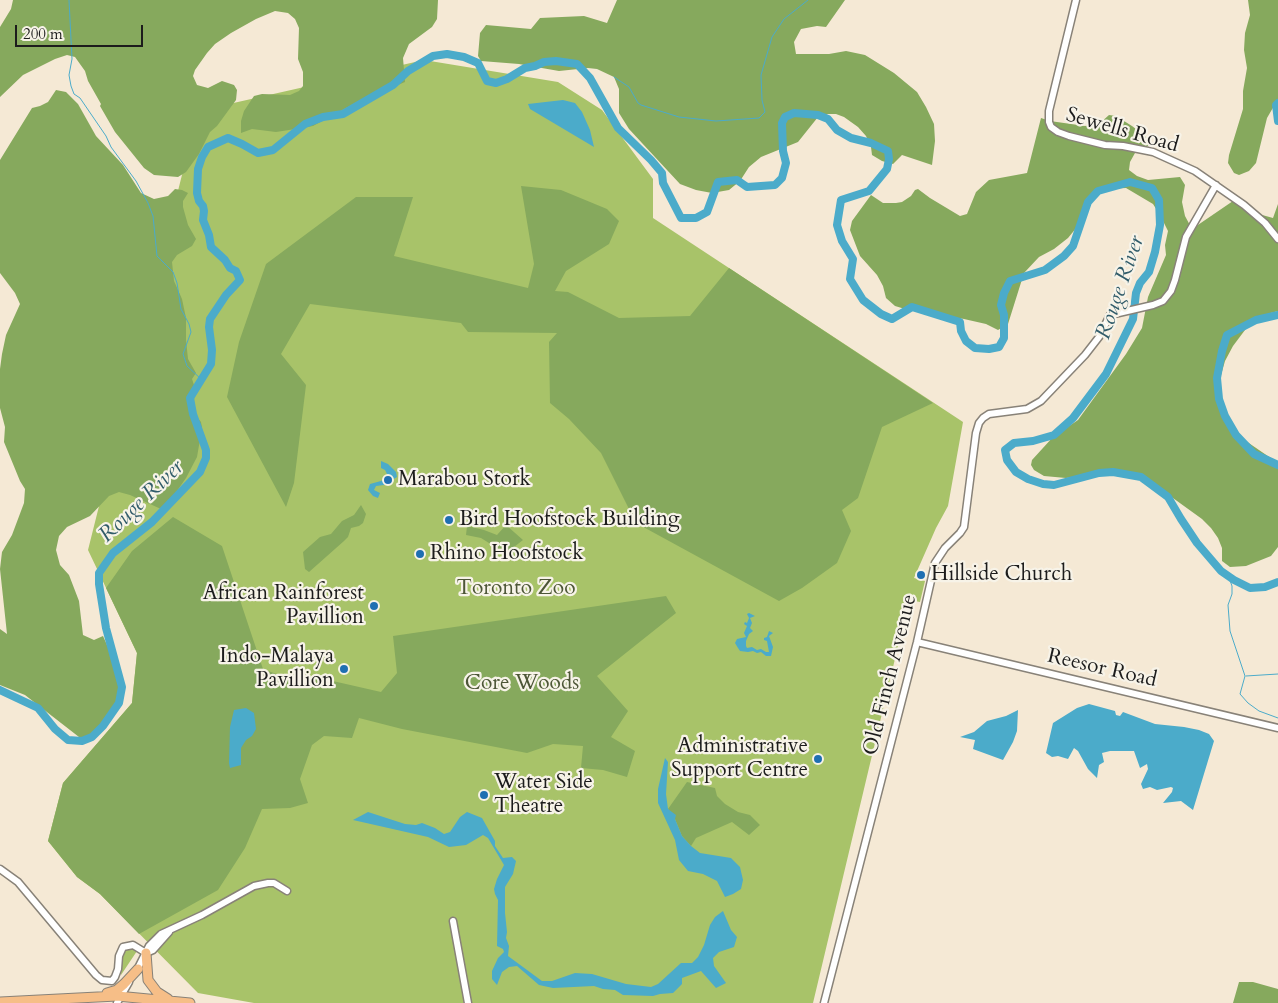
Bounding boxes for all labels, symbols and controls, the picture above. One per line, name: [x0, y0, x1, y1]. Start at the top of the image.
scale bar: [18, 15, 145, 47]
text: 200 m: [23, 24, 63, 44]
street label: Sewells Road: [1063, 103, 1181, 159]
water label: Rouge River: [1091, 233, 1151, 343]
water label: Rouge River: [94, 455, 190, 549]
place label: Marabou Stork: [398, 467, 531, 493]
marker: Marabou Stork: [382, 474, 394, 486]
place label: Bird Hoofstock Building: [459, 507, 680, 533]
marker: Bird Hoofstock Building: [443, 514, 455, 526]
place label: Rhino Hoofstock: [430, 541, 583, 567]
marker: Rhino Hoofstock: [414, 548, 426, 560]
place label: Hillside Church: [931, 562, 1072, 588]
marker: Hillside Church: [915, 569, 927, 581]
park label: Toronto Zoo: [457, 576, 575, 602]
place label: African Rainforest Pavillion: [203, 581, 364, 631]
street label: Old Finch Avenue: [859, 592, 923, 758]
marker: African Rainforest Pavillion: [368, 600, 380, 612]
place label: Indo-Malaya Pavillion: [220, 644, 334, 694]
street label: Reesor Road: [1045, 644, 1159, 694]
marker: Indo-Malaya Pavillion: [338, 663, 350, 675]
park label: Core Woods: [465, 671, 579, 697]
place label: Administrative Support Centre: [671, 734, 808, 784]
marker: Administrative Support Centre: [812, 753, 824, 765]
place label: Water Side Theatre: [494, 770, 593, 820]
marker: Water Side Theatre: [478, 789, 490, 801]

